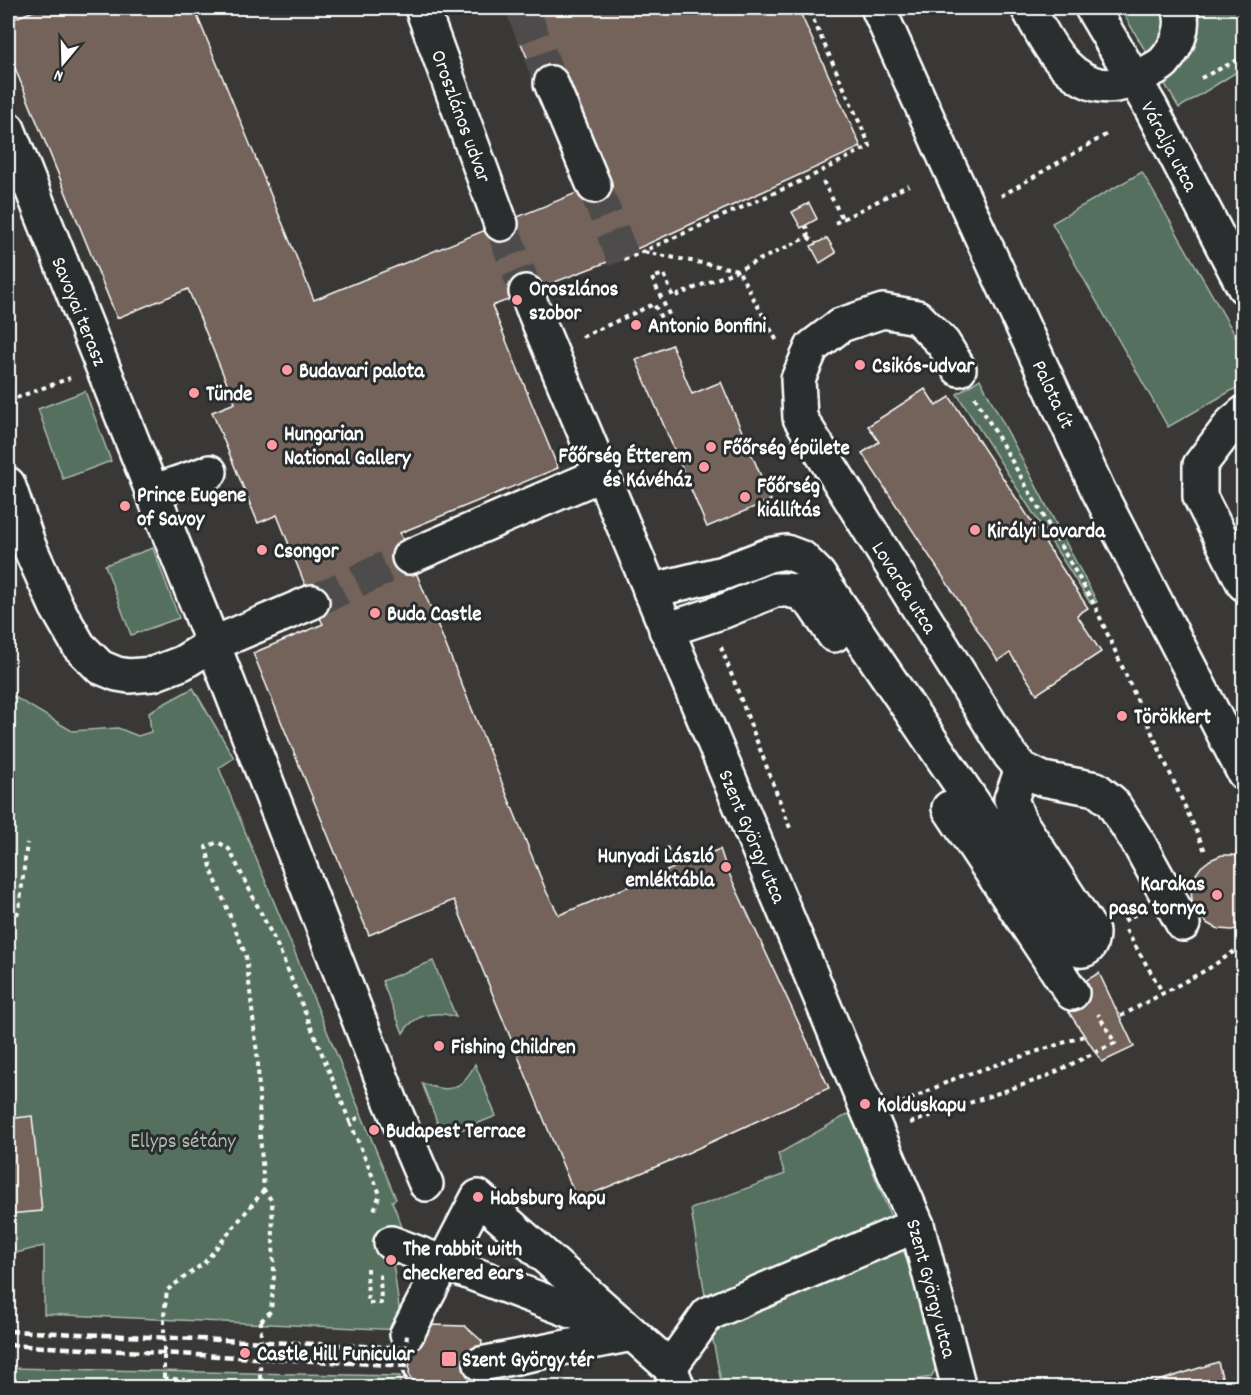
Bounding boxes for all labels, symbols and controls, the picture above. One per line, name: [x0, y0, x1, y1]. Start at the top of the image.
north arrow: [33, 33, 93, 93]
street label: Oroszlános udvar: [421, 46, 497, 188]
text: N: [51, 63, 66, 87]
street label: Váralja utca: [1131, 97, 1204, 199]
street label: Savoyai terasz: [42, 253, 113, 371]
place label: Oroszlános szobor: [529, 276, 619, 330]
marker: Oroszlános szobor: [510, 293, 524, 307]
place label: Antonio Bonfini: [648, 313, 766, 343]
marker: Antonio Bonfini: [629, 318, 643, 332]
place label: Csikós-udvar: [872, 353, 976, 383]
street label: Palota út: [1022, 356, 1080, 435]
place label: Budavari palota: [299, 358, 425, 388]
marker: Csikós-udvar: [853, 358, 867, 372]
marker: Budavari palota: [280, 363, 294, 377]
place label: Tünde: [206, 381, 252, 411]
marker: Tünde: [187, 386, 201, 400]
place label: Hungarian National Gallery: [284, 421, 412, 475]
place label: Főőrség épülete: [723, 435, 850, 465]
marker: Hungarian National Gallery: [265, 438, 279, 452]
marker: Főőrség épülete: [704, 440, 718, 454]
place label: Főőrség Étterem és Kávéház: [559, 443, 693, 497]
marker: Főőrség Étterem és Kávéház: [697, 460, 711, 474]
place label: Főőrség kiállítás: [757, 473, 821, 527]
place label: Prince Eugene of Savoy: [137, 482, 246, 536]
marker: Főőrség kiállítás: [738, 490, 752, 504]
marker: Prince Eugene of Savoy: [118, 499, 132, 513]
place label: Királyi Lovarda: [987, 518, 1106, 548]
marker: Királyi Lovarda: [968, 523, 982, 537]
street label: Lovarda utca: [862, 537, 943, 642]
place label: Csongor: [274, 538, 340, 568]
marker: Csongor: [255, 543, 269, 557]
place label: Buda Castle: [387, 601, 482, 631]
marker: Buda Castle: [368, 606, 382, 620]
place label: Törökkert: [1134, 704, 1211, 734]
marker: Törökkert: [1115, 709, 1129, 723]
street label: Szent György utca: [709, 766, 792, 910]
place label: Hunyadi László emléktábla: [597, 843, 715, 897]
marker: Hunyadi László emléktábla: [719, 860, 733, 874]
place label: Karakas pasa tornya: [1109, 871, 1206, 925]
marker: Karakas pasa tornya: [1210, 888, 1224, 902]
place label: Fishing Children: [451, 1034, 576, 1064]
marker: Fishing Children: [432, 1039, 446, 1053]
place label: Kolduskapu: [877, 1092, 966, 1122]
marker: Kolduskapu: [858, 1097, 872, 1111]
place label: Budapest Terrace: [386, 1118, 526, 1148]
marker: Budapest Terrace: [367, 1123, 381, 1137]
park label: Ellyps sétány: [130, 1128, 236, 1158]
place label: Habsburg kapu: [490, 1185, 606, 1215]
marker: Habsburg kapu: [471, 1190, 485, 1204]
street label: Szent György utca: [896, 1216, 962, 1363]
place label: The rabbit with checkered ears: [403, 1236, 524, 1290]
marker: The rabbit with checkered ears: [384, 1253, 398, 1267]
place label: Castle Hill Funicular: [257, 1341, 416, 1371]
marker: Castle Hill Funicular: [238, 1346, 252, 1360]
place label: Szent György tér: [462, 1347, 595, 1377]
marker: Szent György tér: [440, 1350, 458, 1368]

